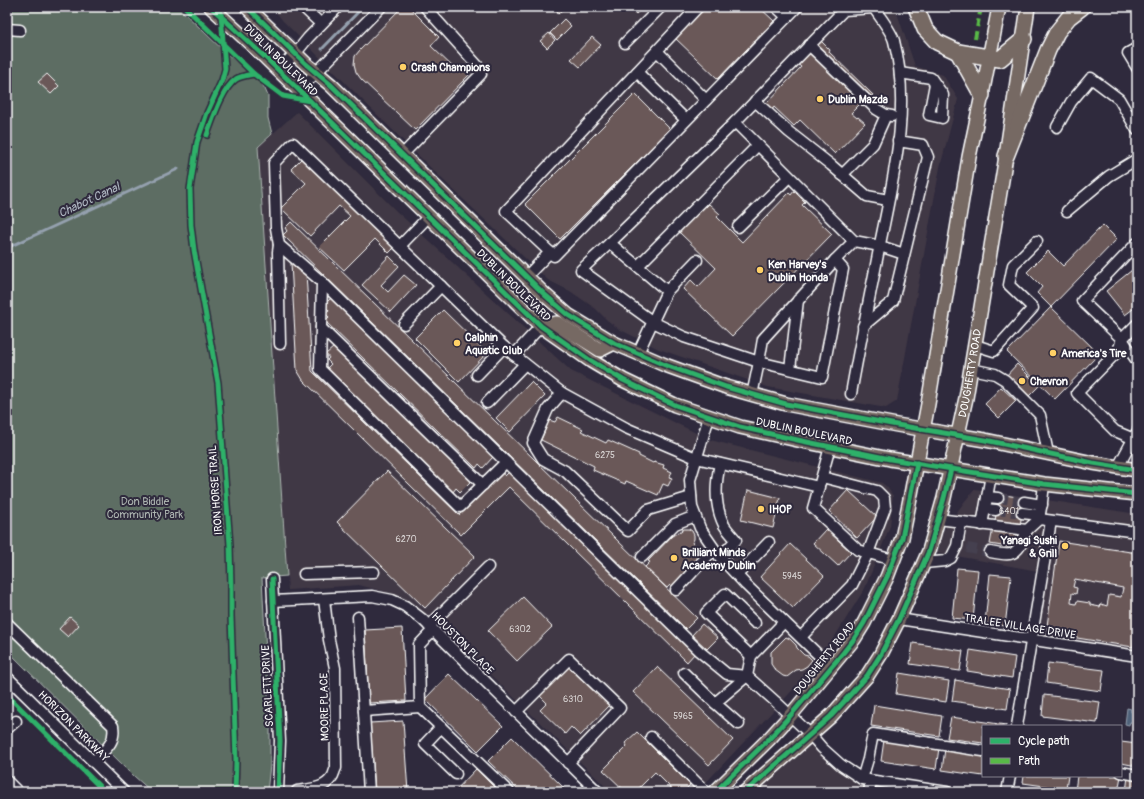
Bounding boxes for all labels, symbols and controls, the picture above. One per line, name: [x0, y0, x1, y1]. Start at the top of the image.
street label: DUBLIN BOULEVARD: [241, 22, 321, 99]
place label: Crash Champions: [411, 61, 490, 74]
marker: Crash Champions: [398, 62, 408, 72]
place label: Dublin Mazda: [828, 93, 888, 106]
marker: Dublin Mazda: [815, 94, 825, 104]
water label: Chabot Canal: [56, 179, 123, 221]
street label: DUBLIN BOULEVARD: [474, 247, 554, 324]
place label: Ken Harvey's Dublin Honda: [768, 258, 828, 284]
marker: Ken Harvey's Dublin Honda: [755, 265, 765, 275]
street label: DOUGHERTY ROAD: [956, 328, 984, 419]
place label: Calphin Aquatic Club: [465, 331, 523, 357]
marker: Calphin Aquatic Club: [452, 338, 462, 348]
place label: America's Tire: [1061, 347, 1127, 360]
marker: America's Tire: [1048, 348, 1058, 358]
place label: Chevron: [1030, 375, 1068, 388]
marker: Chevron: [1017, 376, 1027, 386]
street label: DUBLIN BOULEVARD: [755, 415, 853, 448]
street label: IRON HORSE TRAIL: [206, 445, 225, 535]
house number: 6275: [595, 450, 615, 461]
park label: Don Biddle Community Park: [107, 495, 184, 521]
place label: IHOP: [769, 503, 792, 516]
marker: IHOP: [756, 504, 766, 514]
house number: 6401: [999, 506, 1019, 517]
house number: 6270: [395, 534, 417, 545]
place label: Yanagi Sushi & Grill: [1000, 534, 1057, 560]
marker: Yanagi Sushi & Grill: [1060, 541, 1070, 551]
place label: Brilliant Minds Academy Dublin: [682, 546, 756, 572]
marker: Brilliant Minds Academy Dublin: [669, 553, 679, 563]
house number: 5945: [782, 571, 802, 582]
street label: HOUSTON PLACE: [429, 610, 497, 677]
street label: TRALEE VILLAGE DRIVE: [963, 611, 1077, 642]
street label: DOUGHERTY ROAD: [791, 619, 858, 697]
house number: 6302: [509, 624, 531, 635]
street label: SCARLETT DRIVE: [259, 644, 276, 727]
street label: MOORE PLACE: [317, 672, 332, 741]
street label: HORIZON PARKWAY: [35, 688, 112, 765]
house number: 6310: [563, 694, 583, 705]
house number: 5965: [673, 711, 693, 722]
legend: [982, 725, 1122, 777]
text: Cycle path: [1018, 734, 1070, 749]
text: Path: [1018, 754, 1040, 769]

